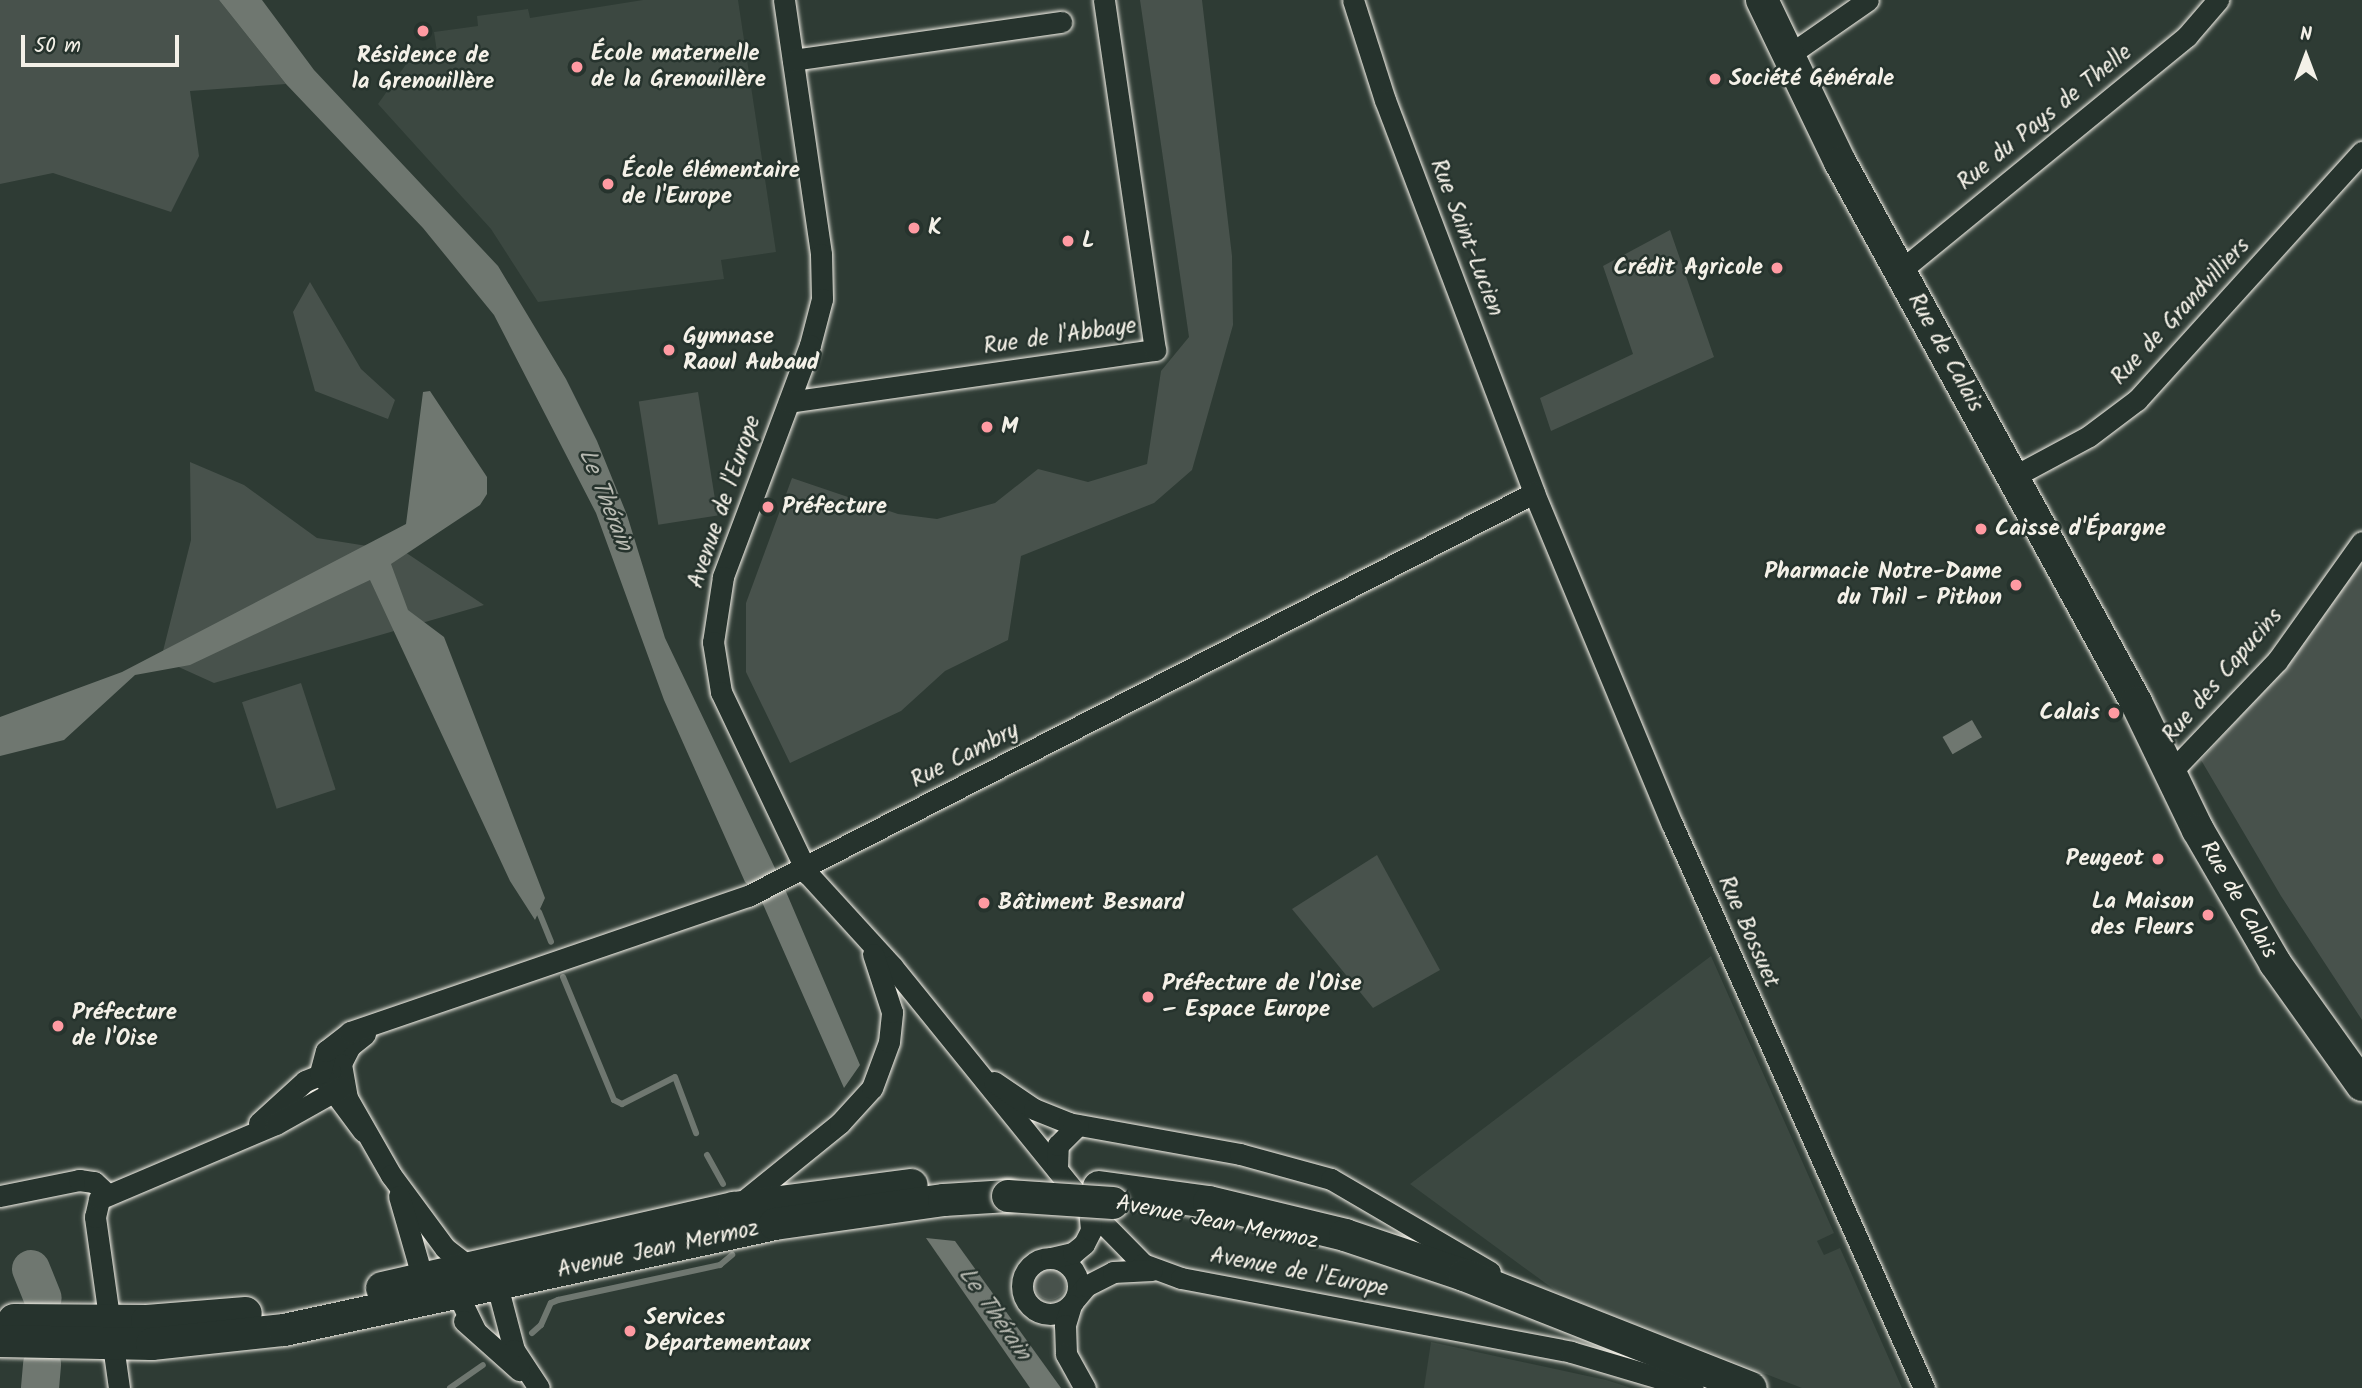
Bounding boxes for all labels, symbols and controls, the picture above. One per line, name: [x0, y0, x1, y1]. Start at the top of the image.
text: N: [2300, 20, 2312, 50]
scale bar: [24, 21, 182, 65]
north arrow: [2271, 21, 2341, 91]
marker: Résidence de la Grenouillère: [415, 23, 431, 39]
text: 50 m: [34, 30, 81, 63]
street label: Rue du Pays de Thelle: [1952, 39, 2138, 197]
place label: École maternelle de la Grenouillère: [591, 40, 766, 94]
place label: Résidence de la Grenouillère: [352, 42, 494, 96]
marker: École maternelle de la Grenouillère: [569, 59, 585, 75]
place label: Société Générale: [1729, 65, 1894, 93]
marker: Société Générale: [1707, 71, 1723, 87]
street label: Rue Saint-Lucien: [1423, 155, 1509, 321]
place label: École élémentaire de l'Europe: [622, 157, 800, 211]
marker: École élémentaire de l'Europe: [600, 176, 616, 192]
place label: K: [928, 214, 942, 242]
marker: K: [906, 220, 922, 236]
place label: L: [1082, 227, 1095, 255]
marker: L: [1060, 233, 1076, 249]
street label: Rue de Grandvilliers: [2106, 233, 2256, 391]
place label: Crédit Agricole: [1614, 254, 1763, 282]
marker: Crédit Agricole: [1769, 260, 1785, 276]
street label: Rue de Calais: [1901, 289, 1989, 417]
street label: Rue de l'Abbaye: [982, 313, 1138, 361]
place label: Gymnase Raoul Aubaud: [683, 323, 819, 377]
marker: Gymnase Raoul Aubaud: [661, 342, 677, 358]
street label: Avenue de l'Europe: [683, 412, 767, 592]
place label: M: [1001, 413, 1018, 441]
marker: M: [979, 419, 995, 435]
water label: Le Thérain: [572, 445, 638, 555]
place label: Préfecture: [782, 493, 887, 521]
marker: Préfecture: [760, 499, 776, 515]
place label: Caisse d'Épargne: [1995, 515, 2166, 543]
marker: Caisse d'Épargne: [1973, 521, 1989, 537]
place label: Pharmacie Notre-Dame du Thil - Pithon: [1764, 558, 2002, 612]
marker: Pharmacie Notre-Dame du Thil - Pithon: [2008, 577, 2024, 593]
street label: Rue des Capucins: [2157, 603, 2289, 749]
place label: Calais: [2040, 699, 2100, 727]
marker: Calais: [2106, 705, 2122, 721]
street label: Rue Cambry: [906, 717, 1024, 795]
street label: Rue de Calais: [2193, 836, 2283, 964]
place label: Peugeot: [2066, 845, 2144, 873]
marker: Peugeot: [2150, 851, 2166, 867]
street label: Rue Bossuet: [1711, 872, 1785, 992]
place label: La Maison des Fleurs: [2091, 888, 2194, 942]
place label: Bâtiment Besnard: [998, 889, 1184, 917]
marker: Bâtiment Besnard: [976, 895, 992, 911]
marker: La Maison des Fleurs: [2200, 907, 2216, 923]
place label: Préfecture de l'Oise – Espace Europe: [1162, 970, 1362, 1024]
marker: Préfecture de l'Oise – Espace Europe: [1140, 989, 1156, 1005]
place label: Préfecture de l'Oise: [72, 999, 177, 1053]
marker: Préfecture de l'Oise: [50, 1018, 66, 1034]
street label: Avenue Jean Mermoz: [1114, 1190, 1320, 1256]
street label: Avenue Jean Mermoz: [555, 1215, 761, 1285]
street label: Avenue de l'Europe: [1208, 1242, 1390, 1304]
water label: Le Thérain: [951, 1262, 1037, 1366]
place label: Services Départementaux: [644, 1304, 811, 1358]
marker: Services Départementaux: [622, 1323, 638, 1339]

